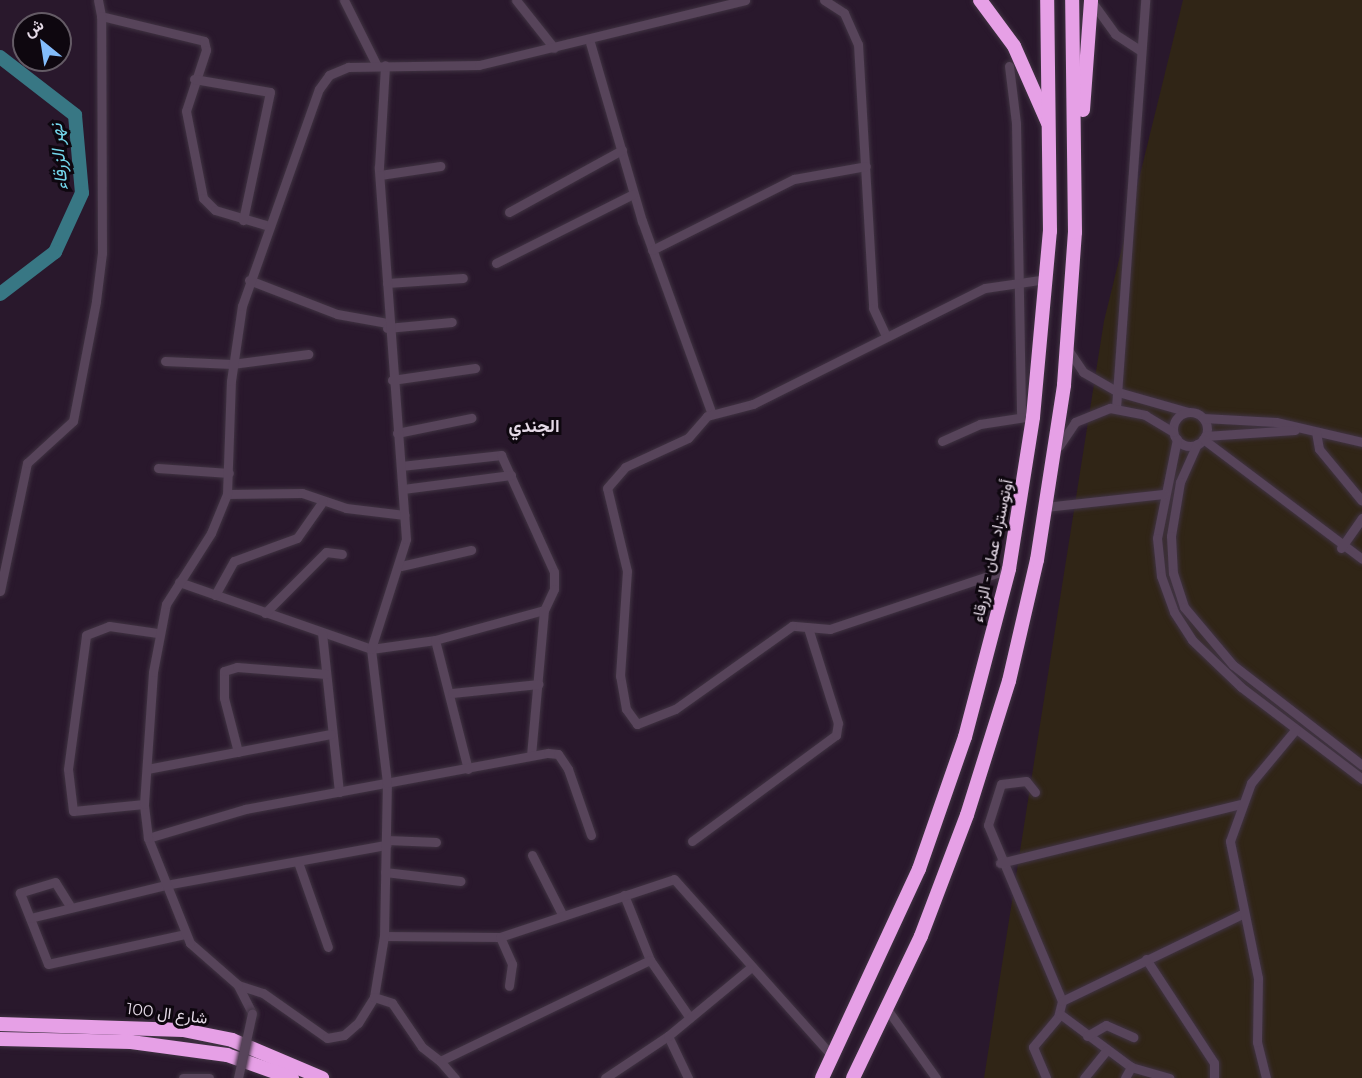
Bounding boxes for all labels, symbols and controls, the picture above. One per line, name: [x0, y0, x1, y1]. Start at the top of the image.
north arrow: [12, 12, 72, 72]
text: ش: [21, 15, 47, 41]
water label: نهر الزرقاء: [45, 123, 73, 191]
district label: الجندي: [508, 415, 560, 437]
street label: أوتوستراد عمان - الزرقاء: [968, 478, 1018, 624]
street label: شارع ال 100: [125, 1000, 209, 1028]

